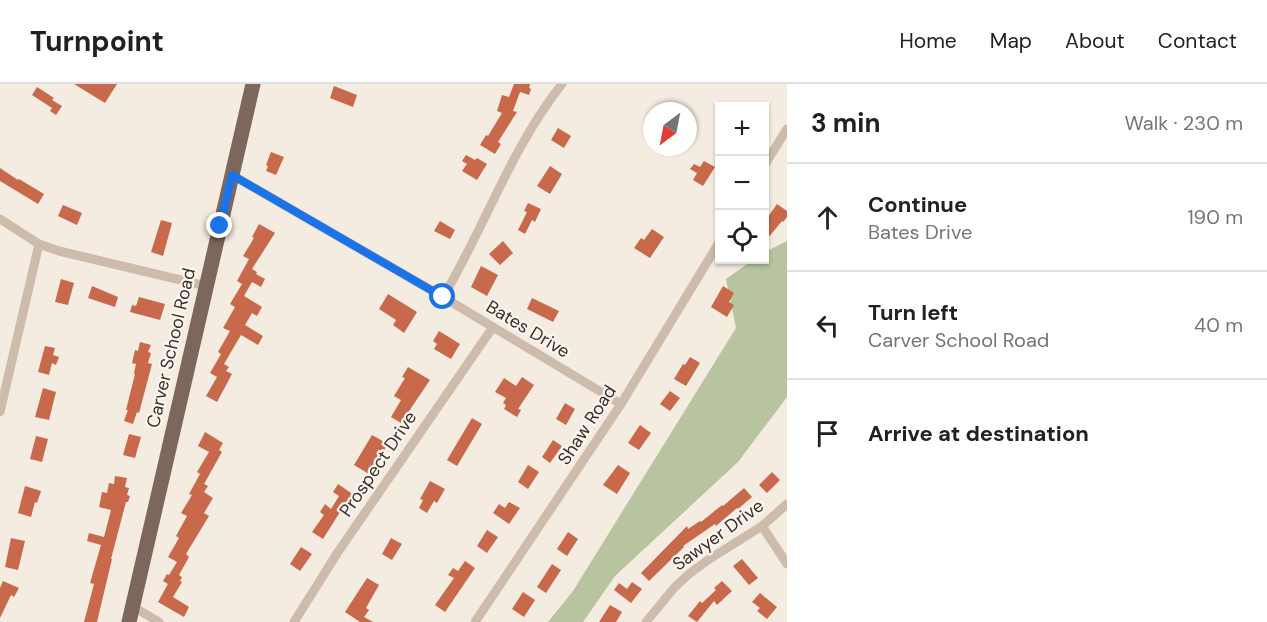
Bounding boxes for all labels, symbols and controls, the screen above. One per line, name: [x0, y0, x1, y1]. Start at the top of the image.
text: Turnpoint: [30, 23, 164, 60]
text: Home: [899, 27, 957, 55]
text: Map: [990, 27, 1032, 55]
text: About: [1065, 27, 1125, 55]
text: Contact: [1158, 27, 1237, 55]
north arrow: [643, 102, 697, 156]
map controls: [715, 102, 769, 264]
button: +: [715, 102, 769, 156]
text: 3 min: [811, 106, 880, 140]
text: Walk · 230 m: [1124, 110, 1243, 136]
button: −: [715, 156, 769, 210]
text: Continue: [868, 190, 967, 219]
icon: ahead: [811, 201, 844, 234]
text: 190 m: [1187, 204, 1243, 230]
button: locate: [715, 210, 769, 264]
route end: [206, 212, 232, 238]
text: Bates Drive: [868, 219, 972, 245]
street label: Carver School Road: [141, 266, 201, 430]
route start: [429, 283, 455, 309]
street label: Bates Drive: [482, 295, 574, 363]
text: Turn left: [868, 298, 958, 327]
icon: left: [811, 309, 844, 342]
text: 40 m: [1194, 312, 1243, 338]
text: Carver School Road: [868, 327, 1049, 353]
street label: Shaw Road: [552, 380, 622, 470]
street label: Prospect Drive: [334, 407, 422, 521]
icon: arrive: [811, 417, 844, 450]
text: Arrive at destination: [868, 419, 1089, 448]
street label: Sawyer Drive: [668, 494, 768, 576]

